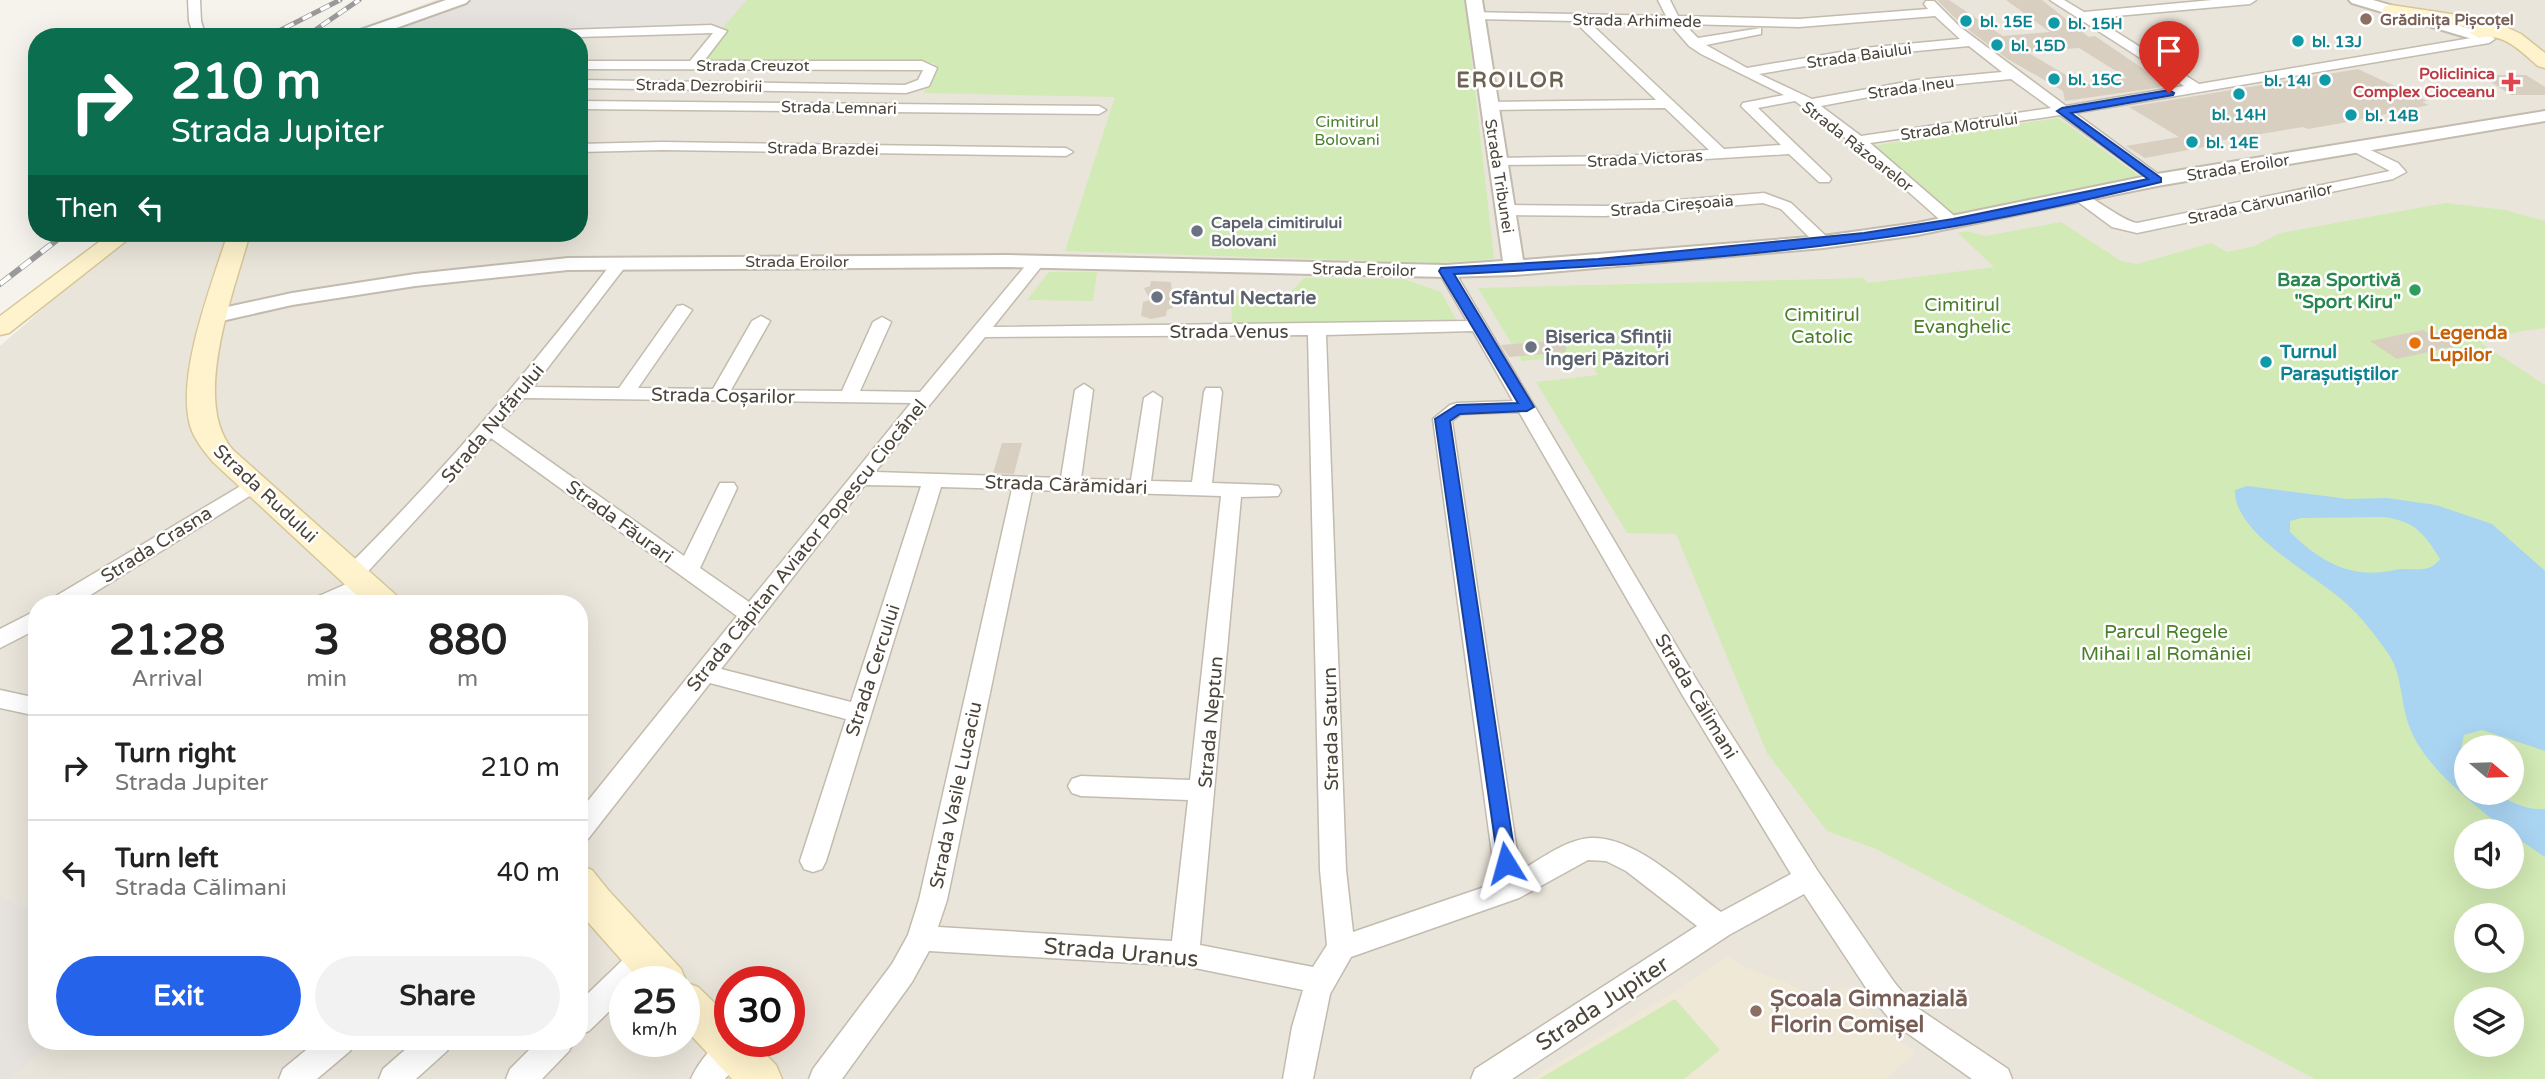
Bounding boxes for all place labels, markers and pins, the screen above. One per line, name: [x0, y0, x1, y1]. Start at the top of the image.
place label: Grădinița Pișcoțel: [2380, 10, 2514, 30]
marker: Grădinița Pișcoțel: [2358, 11, 2374, 27]
place label: bl. 15E: [1980, 12, 2033, 32]
marker: bl. 15E: [1958, 13, 1974, 29]
place label: bl. 15H: [2068, 14, 2123, 34]
marker: bl. 15H: [2046, 15, 2062, 31]
pin: [2139, 21, 2199, 93]
place label: bl. 13J: [2312, 32, 2362, 52]
marker: bl. 13J: [2290, 33, 2306, 49]
place label: bl. 15D: [2011, 36, 2066, 56]
marker: bl. 15D: [1989, 37, 2005, 53]
place label: Policlinica Complex Cioceanu: [2353, 64, 2495, 102]
place label: bl. 15C: [2068, 70, 2122, 90]
marker: bl. 15C: [2046, 71, 2062, 87]
place label: bl. 14I: [2264, 71, 2311, 91]
marker: bl. 14I: [2317, 72, 2333, 88]
marker: Policlinica Complex Cioceanu: [2501, 72, 2521, 92]
marker: bl. 14H: [2231, 86, 2247, 102]
place label: bl. 14H: [2212, 105, 2266, 125]
place label: bl. 14B: [2365, 106, 2419, 126]
marker: bl. 14B: [2343, 107, 2359, 123]
place label: bl. 14E: [2206, 133, 2259, 153]
marker: bl. 14E: [2184, 134, 2200, 150]
place label: Capela cimitirului Bolovani: [1211, 213, 1342, 251]
marker: Capela cimitirului Bolovani: [1189, 223, 1205, 239]
place label: Baza Sportivă "Sport Kiru": [2277, 269, 2401, 314]
marker: Baza Sportivă "Sport Kiru": [2407, 282, 2423, 298]
place label: Sfântul Nectarie: [1171, 287, 1317, 309]
marker: Sfântul Nectarie: [1149, 289, 1165, 305]
place label: Legenda Lupilor: [2429, 322, 2508, 367]
place label: Biserica Sfinții Îngeri Păzitori: [1544, 326, 1672, 371]
marker: Legenda Lupilor: [2407, 335, 2423, 351]
marker: Biserica Sfinții Îngeri Păzitori: [1523, 339, 1539, 355]
place label: Turnul Parașutiștilor: [2279, 341, 2399, 386]
marker: Turnul Parașutiștilor: [2258, 354, 2274, 370]
place label: Școala Gimnazială Florin Comișel: [1770, 985, 1968, 1039]
marker: Școala Gimnazială Florin Comișel: [1748, 1003, 1764, 1019]

